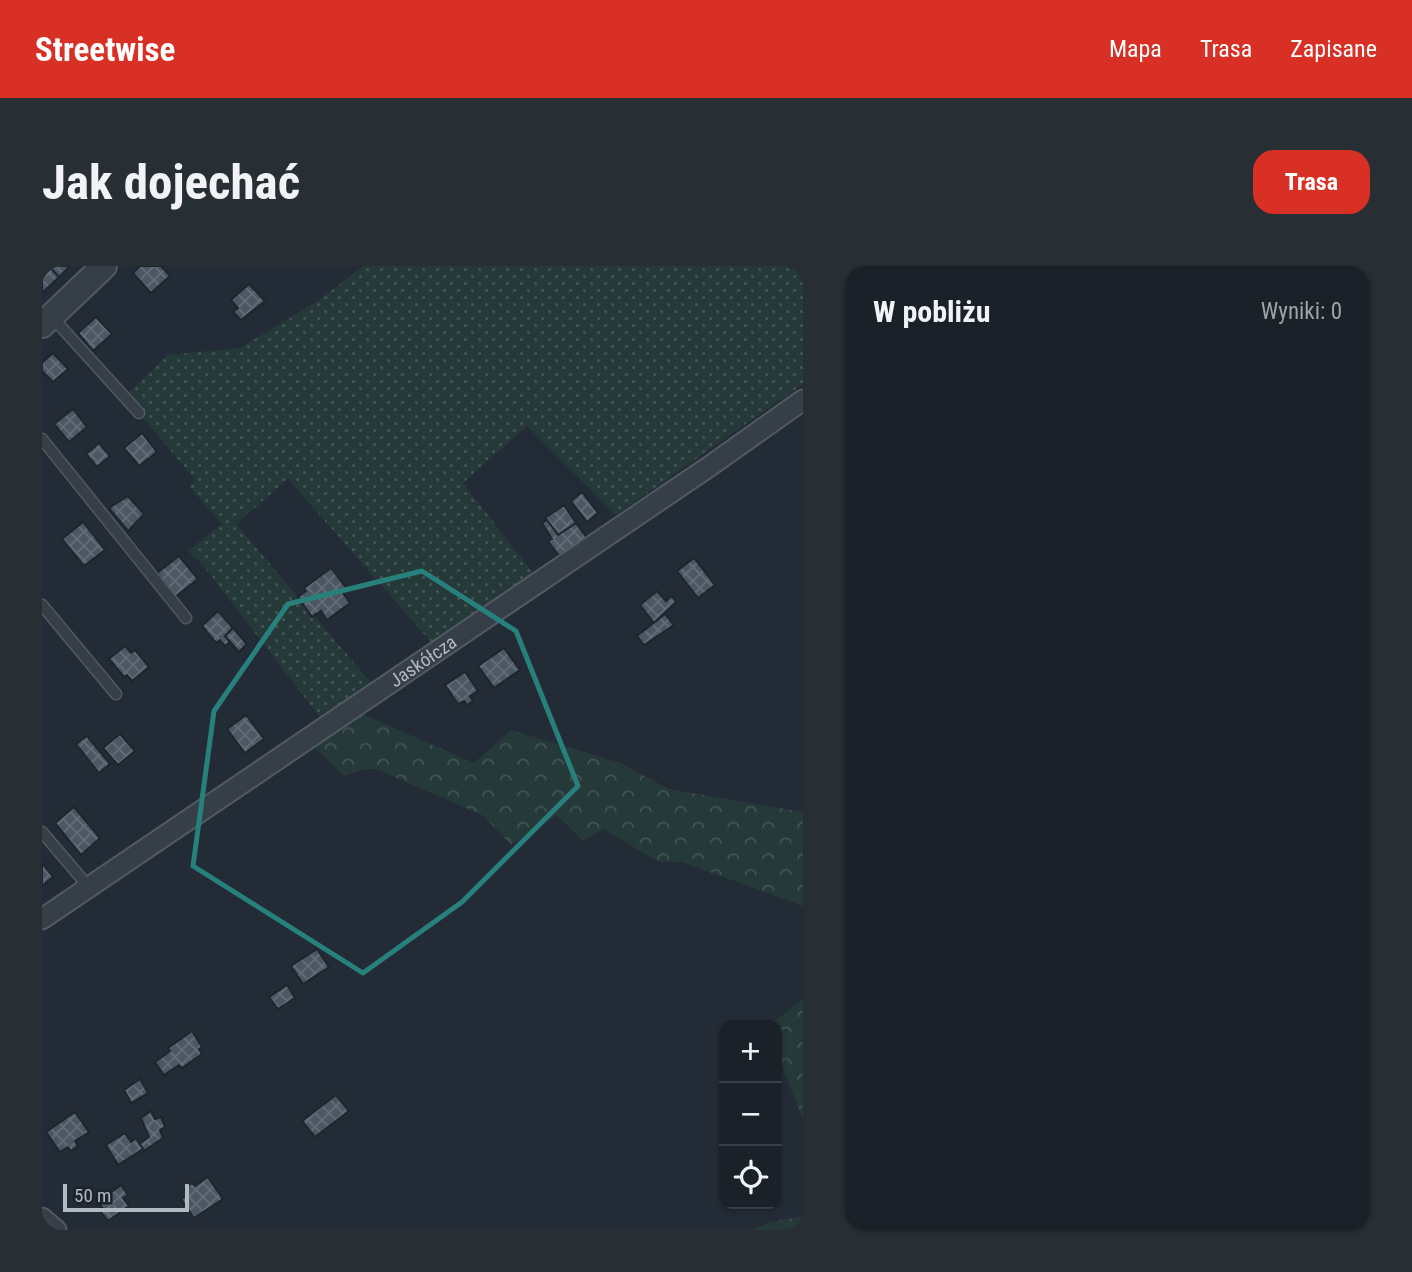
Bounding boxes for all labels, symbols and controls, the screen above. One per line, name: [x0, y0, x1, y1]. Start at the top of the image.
text: Streetwise: [35, 30, 175, 69]
text: Mapa: [1109, 35, 1162, 63]
text: Trasa: [1200, 35, 1252, 63]
text: Zapisane: [1290, 35, 1377, 63]
button: Trasa: [1253, 150, 1370, 214]
text: Jak dojechać: [42, 154, 300, 211]
text: W pobliżu: [873, 294, 990, 329]
text: Wyniki: 0: [1261, 298, 1342, 325]
street label: Jaskółcza: [385, 630, 461, 692]
map controls: [719, 1020, 782, 1209]
button: +: [719, 1020, 782, 1083]
button: −: [719, 1083, 782, 1146]
button: locate: [719, 1146, 782, 1209]
scale bar: [63, 1181, 189, 1213]
text: 50 m: [74, 1184, 111, 1207]

